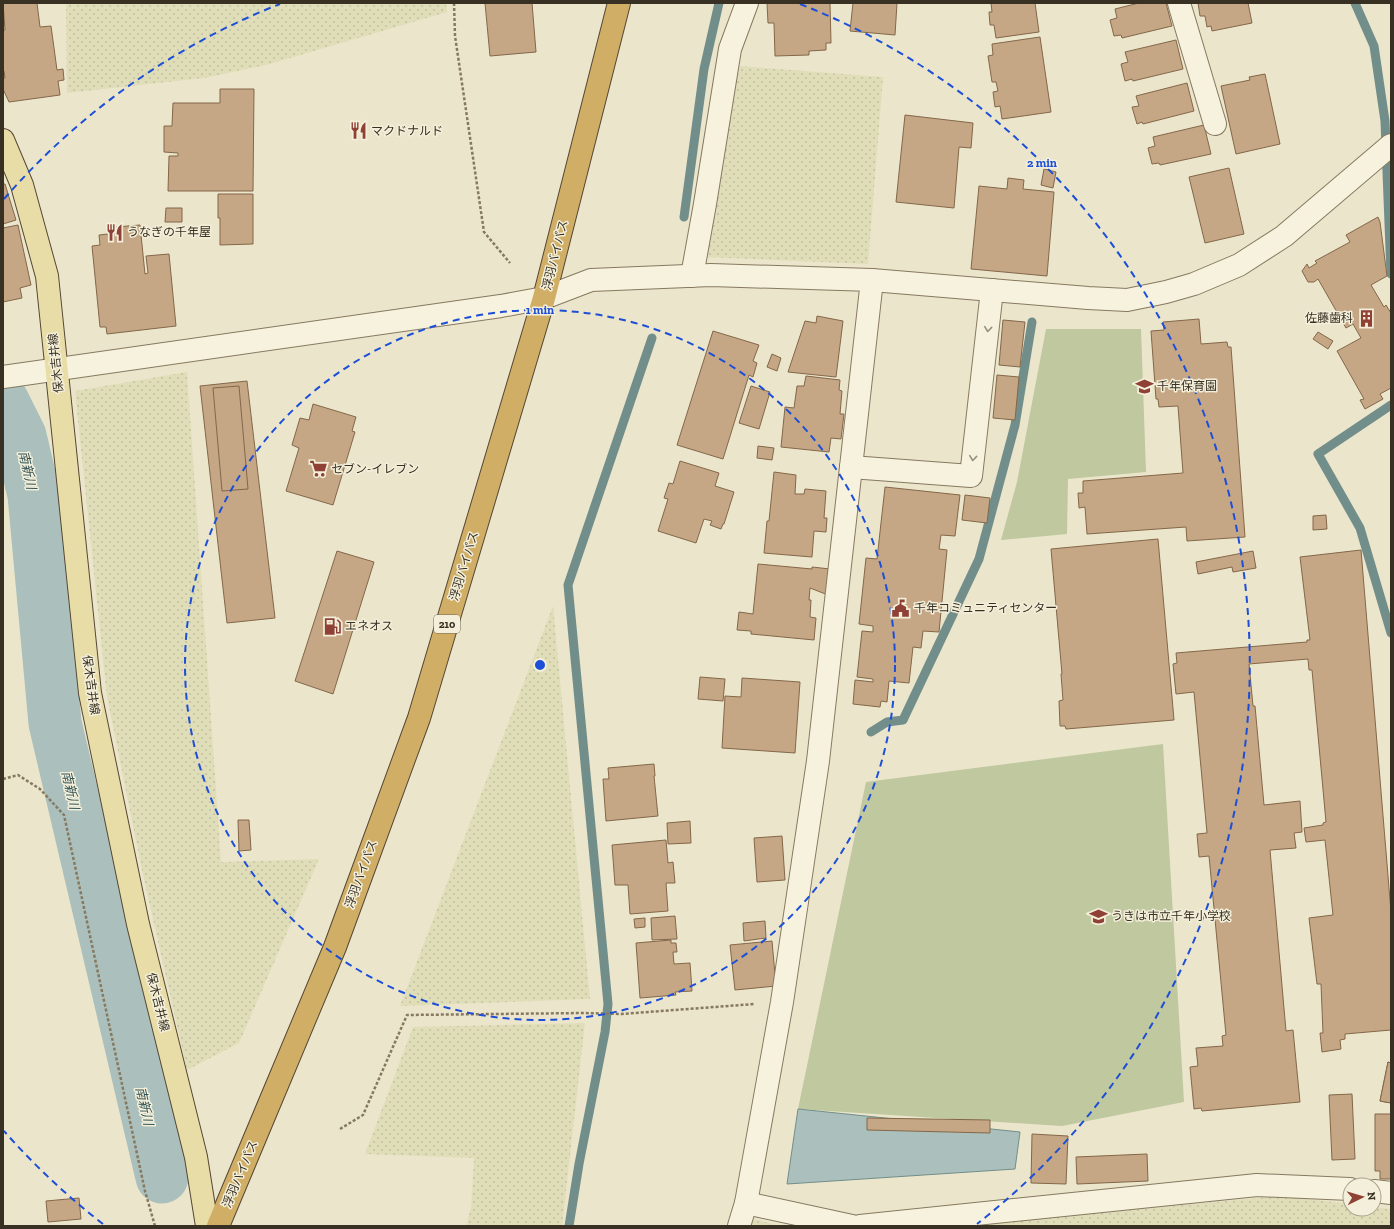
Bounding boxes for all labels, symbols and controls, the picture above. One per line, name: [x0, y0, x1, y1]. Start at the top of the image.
restaurant icon: マクドナルド: [348, 121, 368, 141]
place label: マクドナルド: [371, 124, 443, 138]
text: 2 min: [1027, 156, 1057, 170]
street label: 浮羽バイパス: [540, 218, 570, 292]
restaurant icon: うなぎの千年屋: [104, 222, 124, 242]
place label: うなぎの千年屋: [127, 225, 211, 239]
text: 1 min: [526, 303, 554, 317]
building icon: 佐藤歯科: [1356, 308, 1376, 328]
place label: 佐藤歯科: [1305, 311, 1353, 325]
one-way arrow: [984, 326, 993, 332]
street label: 保木吉井線: [46, 332, 66, 394]
school or university icon: 千年保育園: [1134, 376, 1154, 396]
place label: 千年保育園: [1157, 379, 1217, 393]
water label: 南新川: [16, 449, 40, 493]
one-way arrow: [969, 455, 978, 461]
supermarket icon: セブン-イレブン: [308, 459, 328, 479]
place label: セブン-イレブン: [331, 462, 419, 476]
street label: 浮羽バイパス: [447, 530, 481, 602]
public building icon: 千年コミュニティセンター: [891, 598, 911, 618]
place label: 千年コミュニティセンター: [914, 601, 1057, 615]
road number: 210: [434, 615, 460, 633]
fuel station icon: エネオス: [322, 616, 342, 636]
place label: エネオス: [345, 619, 393, 633]
street label: 保木吉井線: [80, 654, 102, 716]
centre of rings: [533, 658, 547, 672]
water label: 南新川: [59, 769, 83, 813]
street label: 浮羽バイパス: [342, 838, 380, 910]
school or university icon: うきは市立千年小学校: [1088, 906, 1108, 926]
place label: うきは市立千年小学校: [1111, 909, 1231, 923]
street label: 保木吉井線: [144, 971, 172, 1033]
water label: 南新川: [133, 1085, 157, 1129]
street label: 浮羽バイパス: [220, 1138, 260, 1210]
north arrow: [1342, 1177, 1382, 1217]
text: N: [1365, 1191, 1378, 1202]

